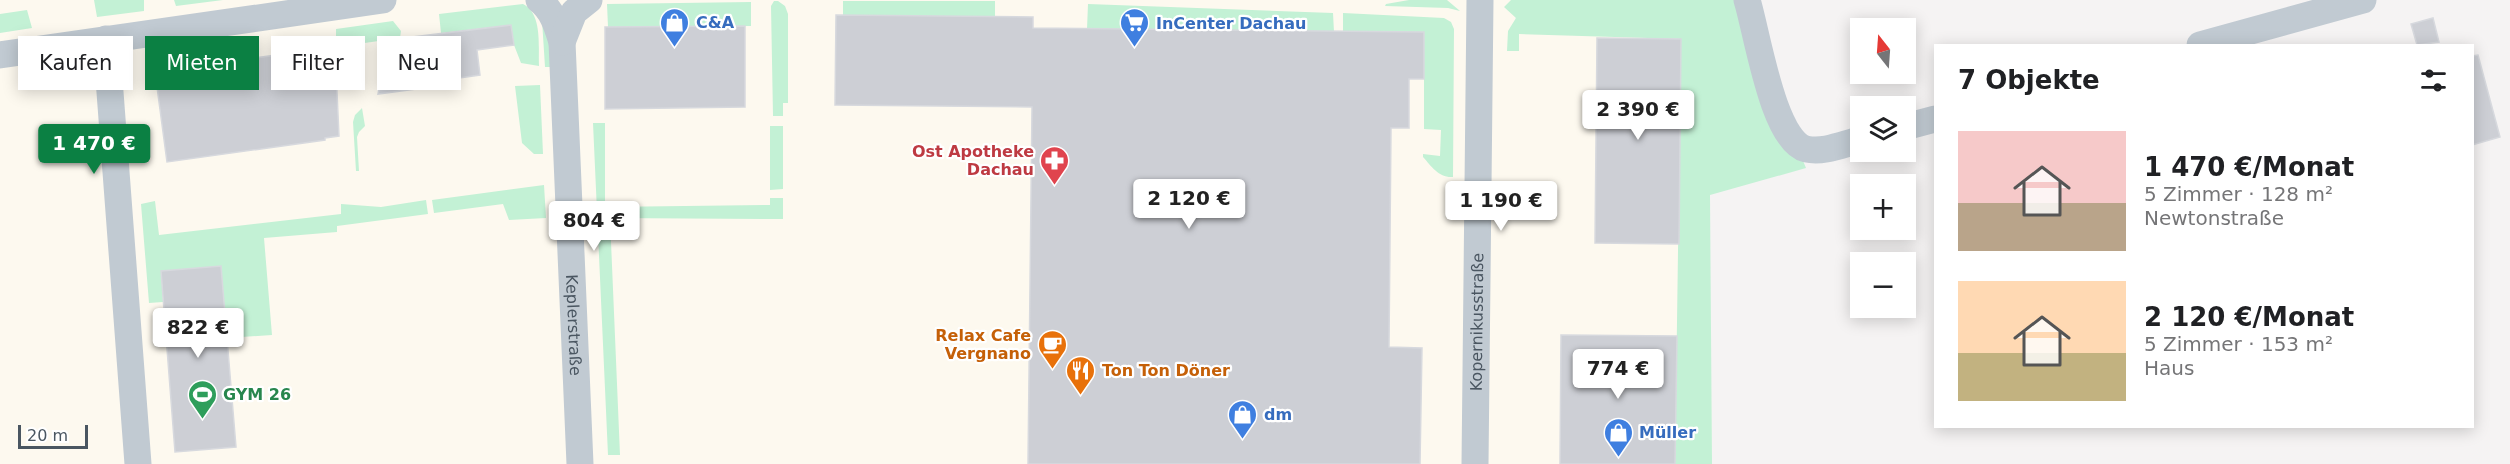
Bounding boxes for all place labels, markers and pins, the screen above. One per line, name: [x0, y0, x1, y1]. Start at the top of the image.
shop icon: C&A: [659, 6, 691, 48]
supermarket icon: InCenter Dachau: [1119, 7, 1151, 49]
place label: C&A: [696, 13, 735, 32]
place label: InCenter Dachau: [1156, 14, 1306, 33]
pin: 2 390 €: [1583, 90, 1693, 141]
pin: 1 470 €: [39, 124, 149, 175]
place label: Ost Apotheke Dachau: [912, 142, 1034, 179]
pharmacy icon: Ost Apotheke Dachau: [1039, 144, 1071, 186]
pin: 2 120 €: [1134, 179, 1244, 230]
pin: 1 190 €: [1446, 181, 1556, 232]
pin: 804 €: [552, 201, 636, 252]
pin: 822 €: [156, 308, 240, 359]
place label: Relax Cafe Vergnano: [935, 326, 1031, 363]
cafe icon: Relax Cafe Vergnano: [1036, 328, 1068, 370]
pin: 774 €: [1576, 349, 1660, 400]
restaurant icon: Ton Ton Döner: [1065, 354, 1097, 396]
place label: Ton Ton Döner: [1102, 361, 1230, 380]
sports icon: GYM 26: [186, 378, 218, 420]
place label: GYM 26: [223, 385, 291, 404]
shop icon: dm: [1227, 398, 1259, 440]
place label: dm: [1264, 405, 1292, 424]
shop icon: Müller: [1602, 416, 1634, 458]
place label: Müller: [1639, 423, 1696, 442]

